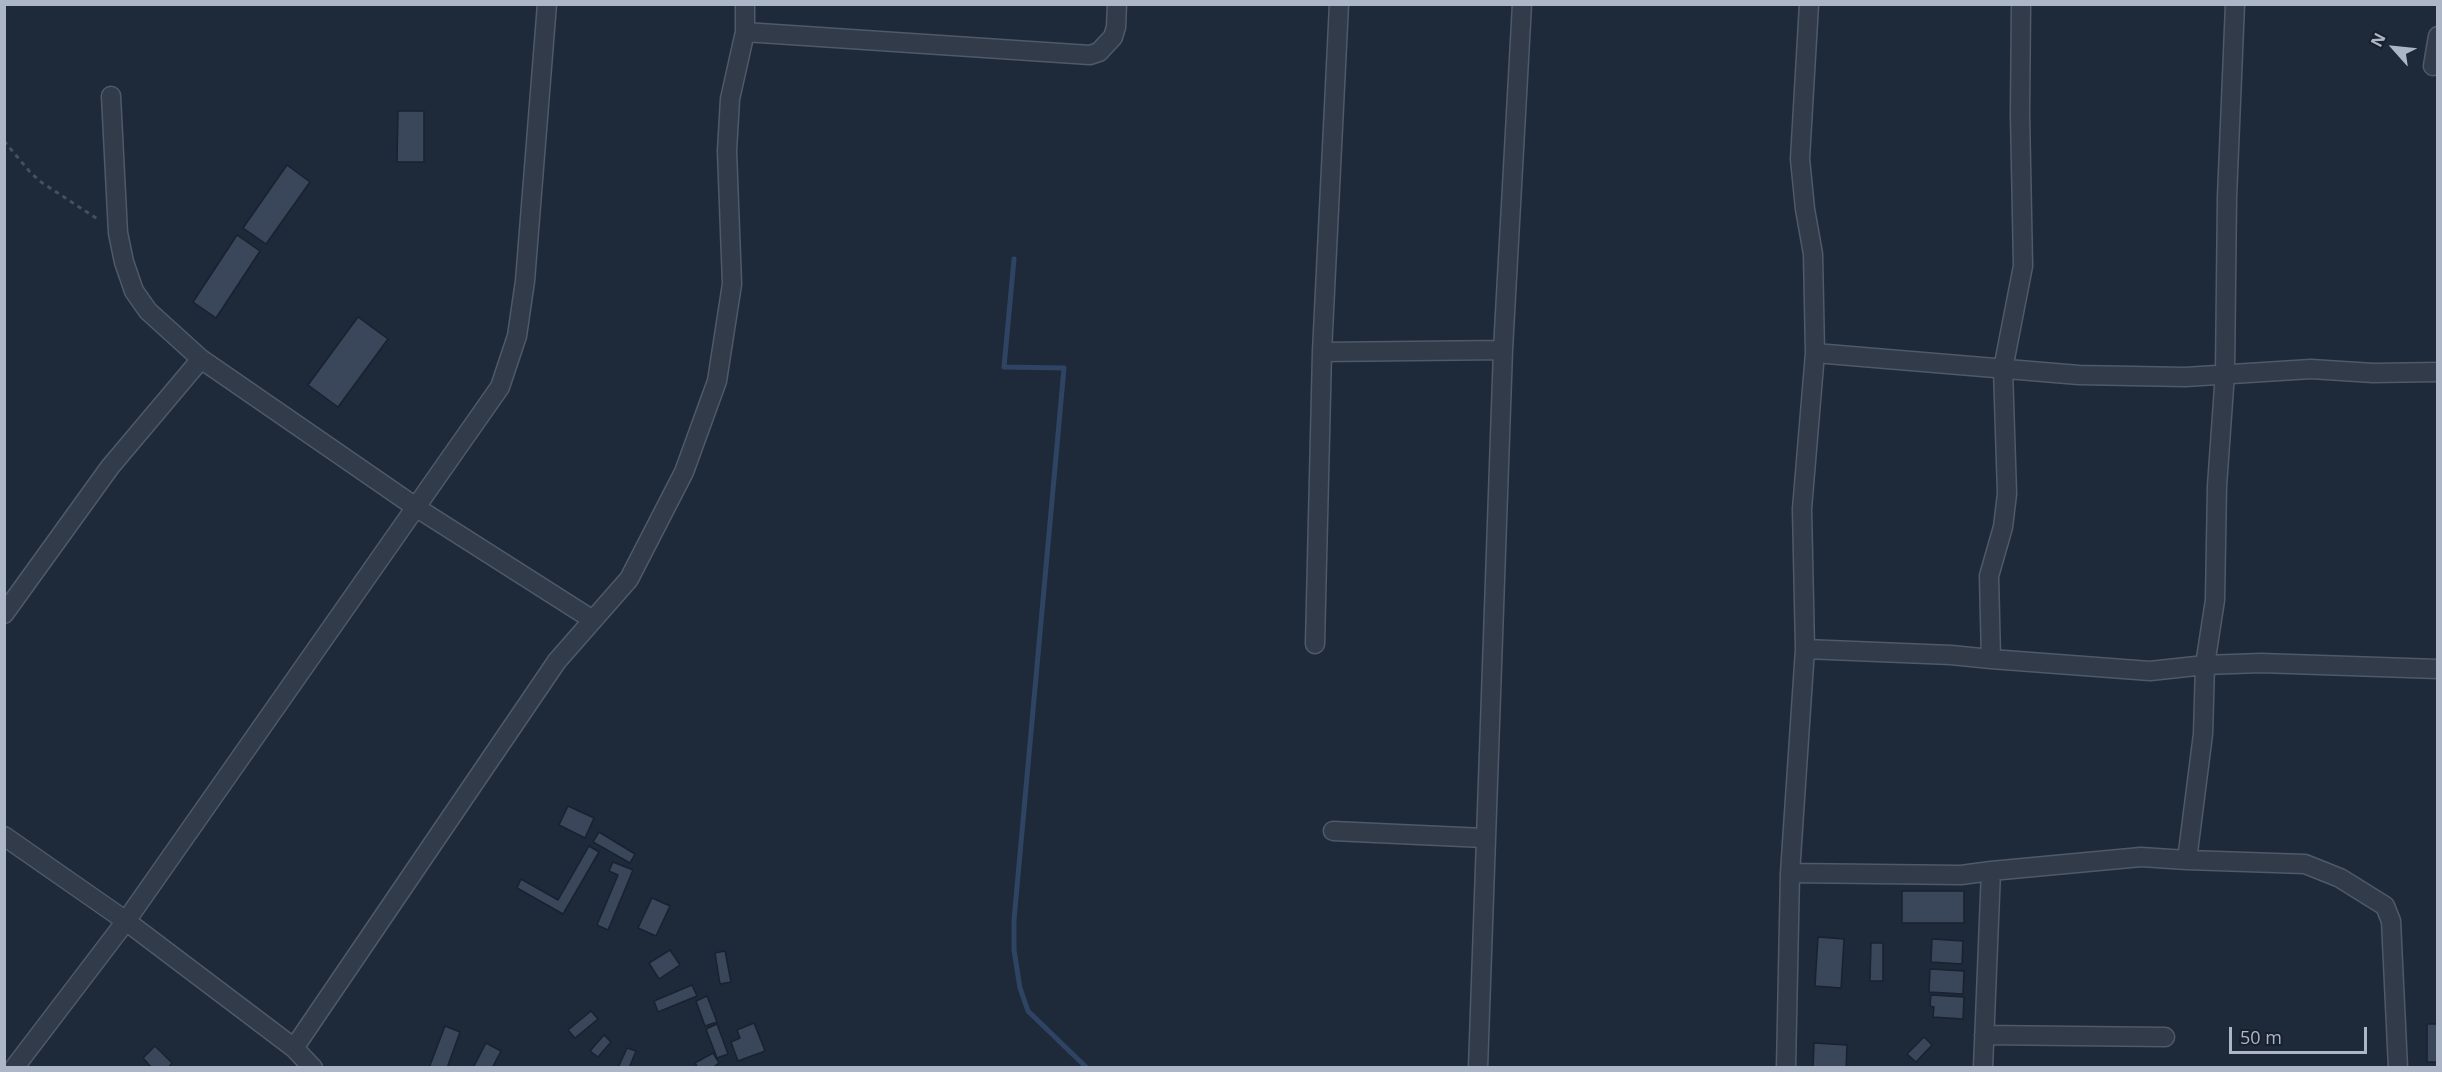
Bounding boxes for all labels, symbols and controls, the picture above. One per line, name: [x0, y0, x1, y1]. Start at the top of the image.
north arrow: [2364, 18, 2424, 78]
text: N: [2365, 29, 2391, 51]
scale bar: [2232, 1015, 2370, 1053]
text: 50 m: [2240, 1025, 2282, 1049]

